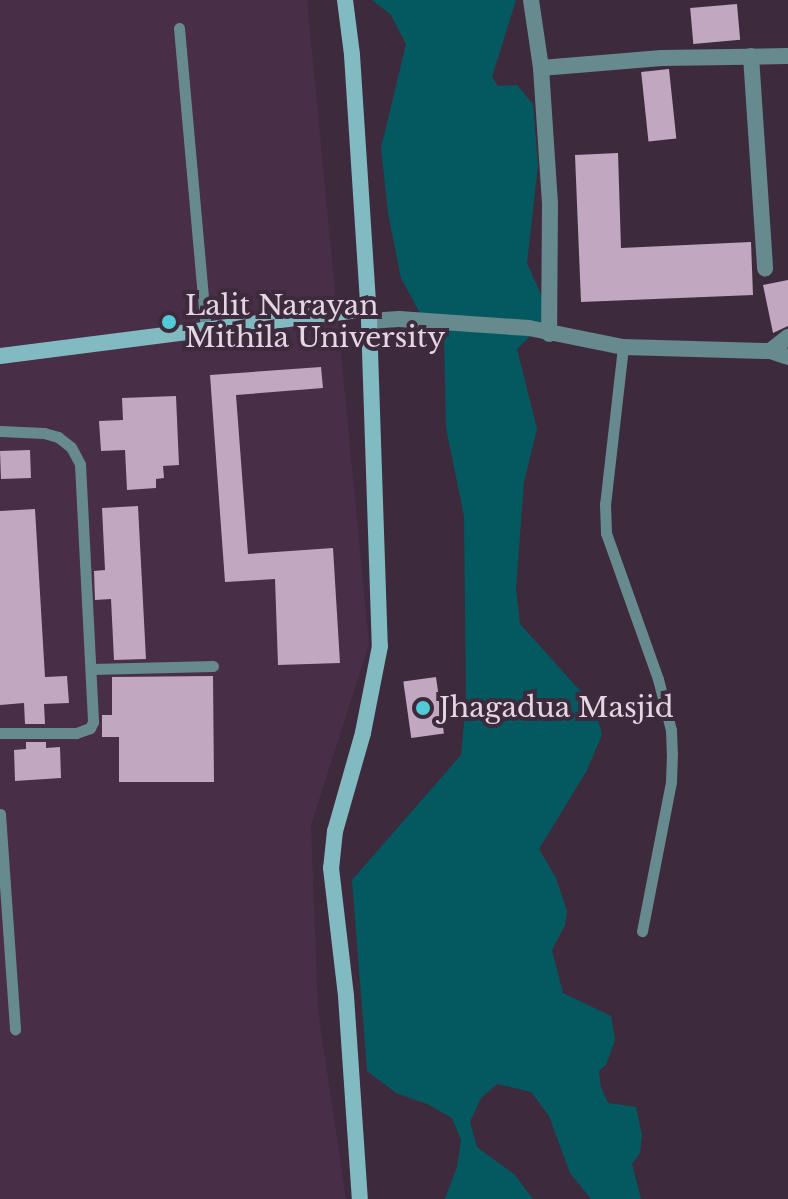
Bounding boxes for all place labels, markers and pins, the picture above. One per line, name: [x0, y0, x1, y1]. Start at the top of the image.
place label: Lalit Narayan Mithila University: [185, 289, 446, 355]
marker: Lalit Narayan Mithila University: [160, 313, 178, 331]
place label: Jhagadua Masjid: [439, 691, 674, 725]
marker: Jhagadua Masjid: [414, 699, 432, 717]

